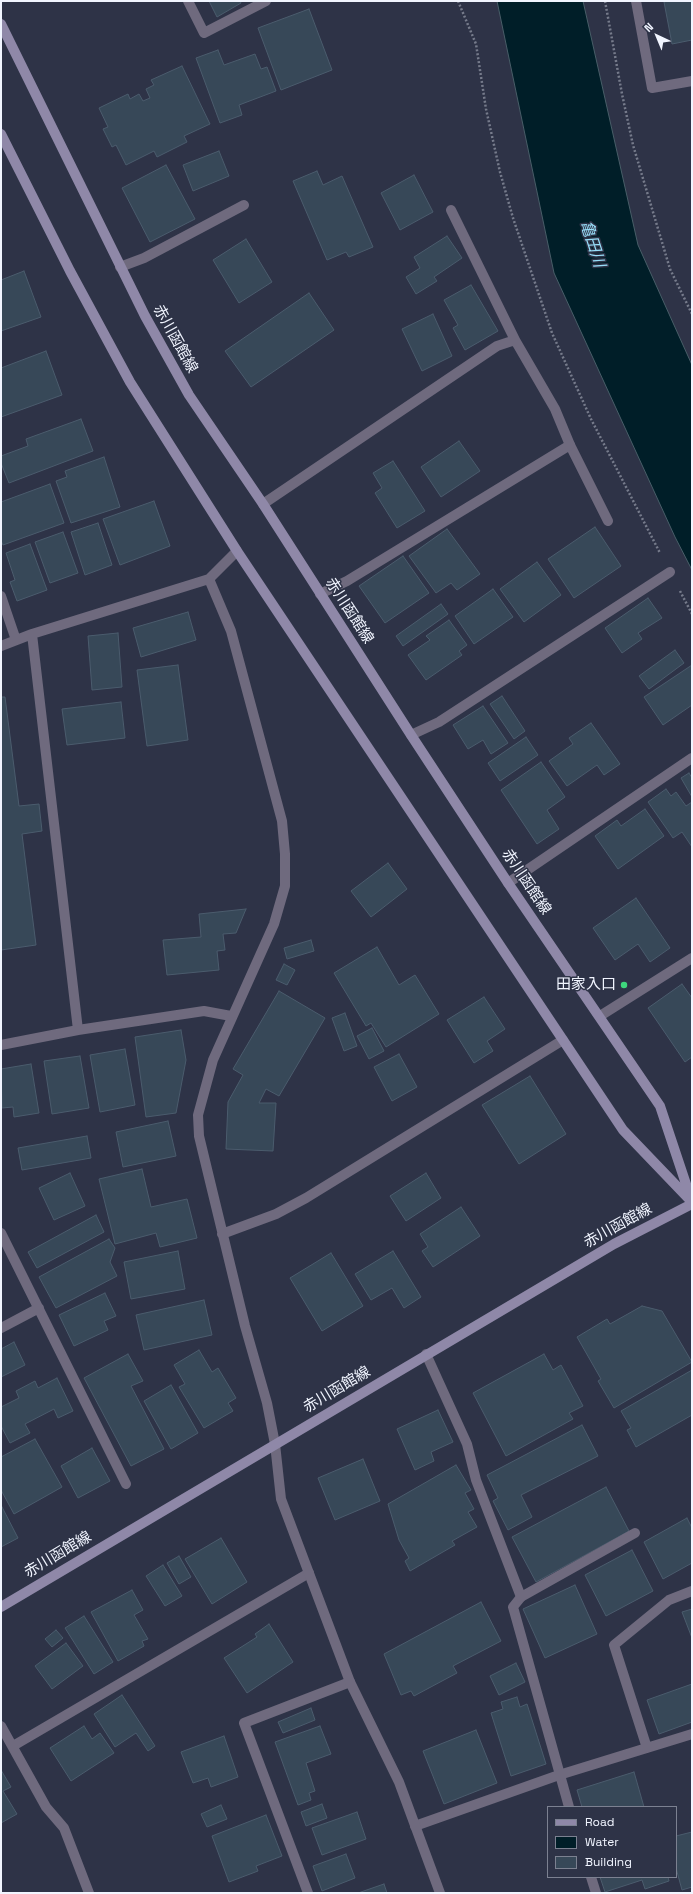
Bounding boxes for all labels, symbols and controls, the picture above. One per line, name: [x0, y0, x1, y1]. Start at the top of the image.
north arrow: [637, 16, 677, 56]
text: N: [641, 20, 656, 35]
water label: 亀田川: [575, 218, 609, 270]
street label: 赤川函館線: [149, 302, 201, 376]
street label: 赤川函館線: [321, 575, 377, 647]
street label: 赤川函館線: [498, 846, 554, 918]
place label: 田家入口: [556, 976, 616, 994]
marker: 田家入口: [619, 980, 629, 990]
street label: 赤川函館線: [581, 1200, 655, 1252]
street label: 赤川函館線: [300, 1363, 374, 1417]
street label: 赤川函館線: [21, 1528, 95, 1582]
legend: [547, 1806, 677, 1878]
text: Road: [585, 1814, 614, 1830]
text: Water: [585, 1834, 619, 1850]
text: Building: [585, 1854, 632, 1870]

